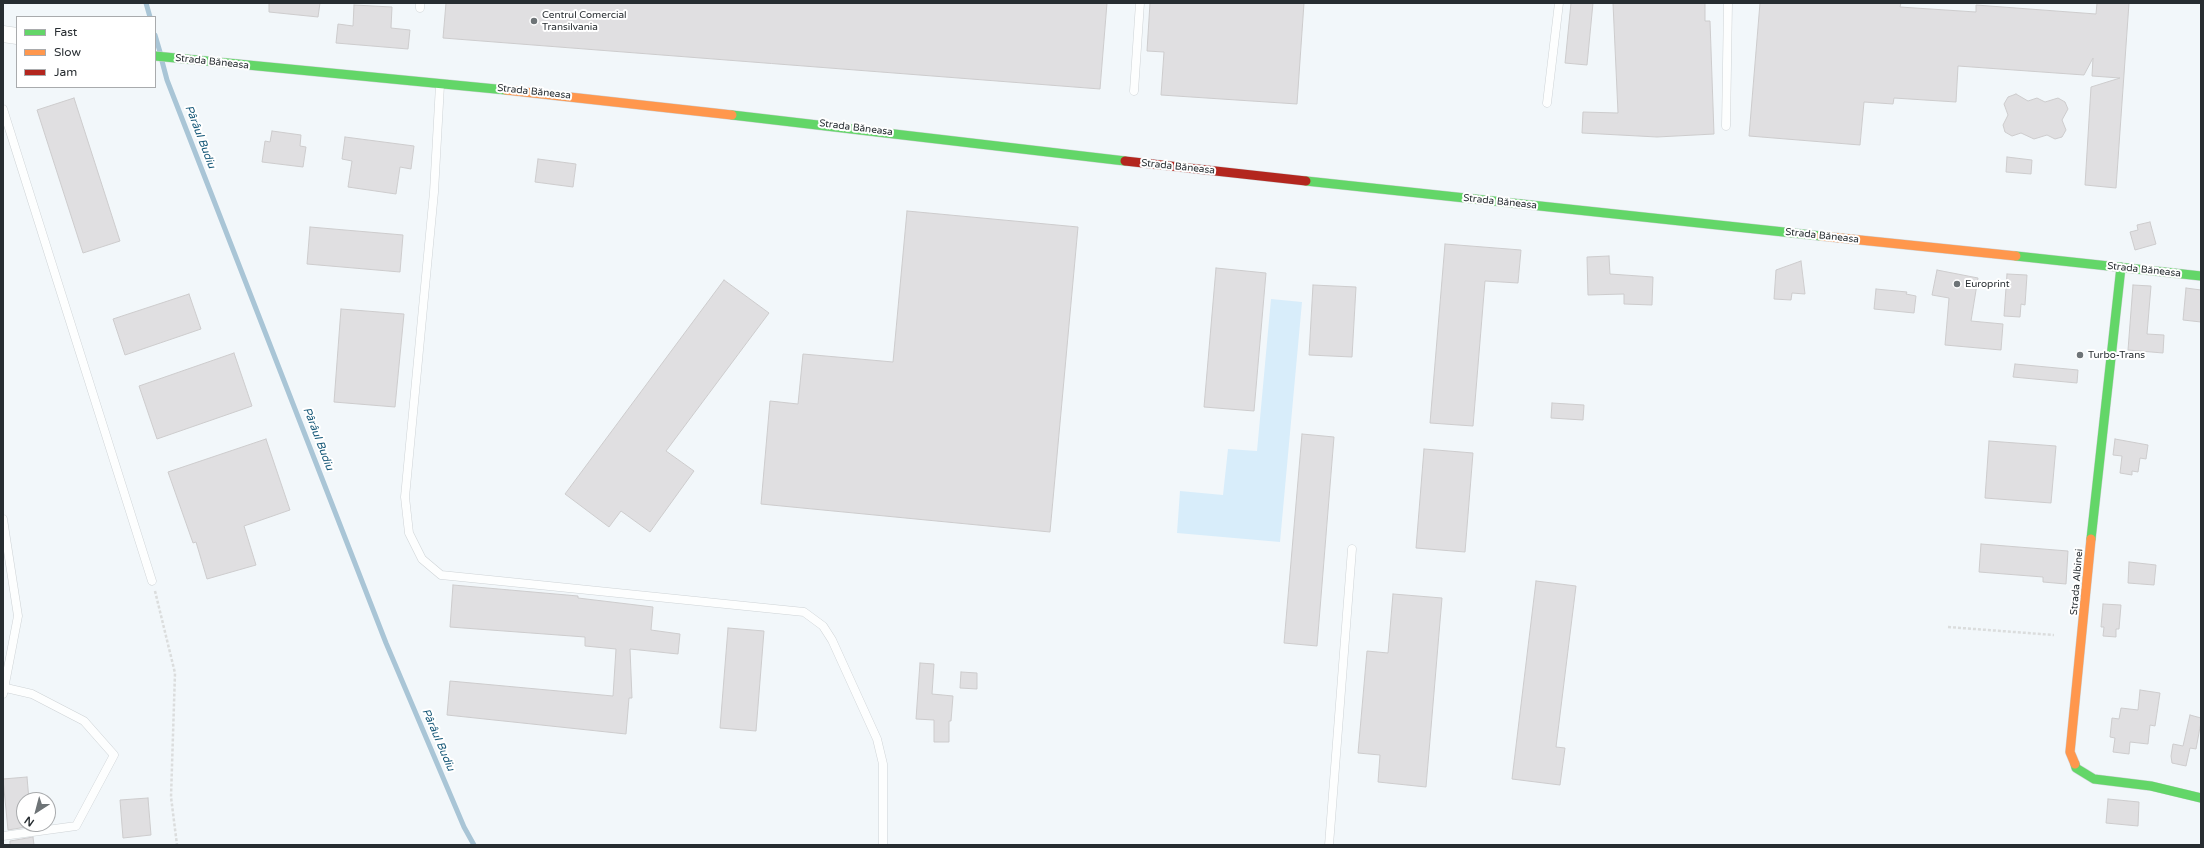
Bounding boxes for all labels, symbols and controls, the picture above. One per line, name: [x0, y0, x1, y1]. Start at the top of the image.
place label: Centrul Comercial Transilvania: [542, 9, 627, 32]
legend: [16, 16, 156, 88]
marker: Centrul Comercial Transilvania: [529, 16, 539, 26]
text: Fast: [54, 25, 77, 39]
text: Slow: [54, 45, 81, 59]
street label: Strada Băneasa: [175, 52, 249, 72]
text: Jam: [54, 65, 77, 79]
street label: Strada Băneasa: [497, 82, 571, 102]
water label: Pârâul Budiu: [182, 104, 218, 170]
street label: Strada Băneasa: [819, 118, 893, 138]
street label: Strada Băneasa: [1141, 157, 1215, 177]
street label: Strada Băneasa: [1463, 192, 1537, 212]
street label: Strada Băneasa: [1785, 226, 1859, 246]
street label: Strada Băneasa: [2107, 260, 2181, 280]
place label: Europrint: [1965, 278, 2010, 290]
marker: Europrint: [1952, 279, 1962, 289]
place label: Turbo-Trans: [2088, 349, 2145, 361]
marker: Turbo-Trans: [2075, 350, 2085, 360]
water label: Pârâul Budiu: [300, 406, 336, 472]
street label: Strada Albinei: [2068, 548, 2086, 616]
water label: Pârâul Budiu: [419, 707, 457, 773]
north arrow: [16, 792, 56, 832]
text: N: [22, 813, 37, 829]

